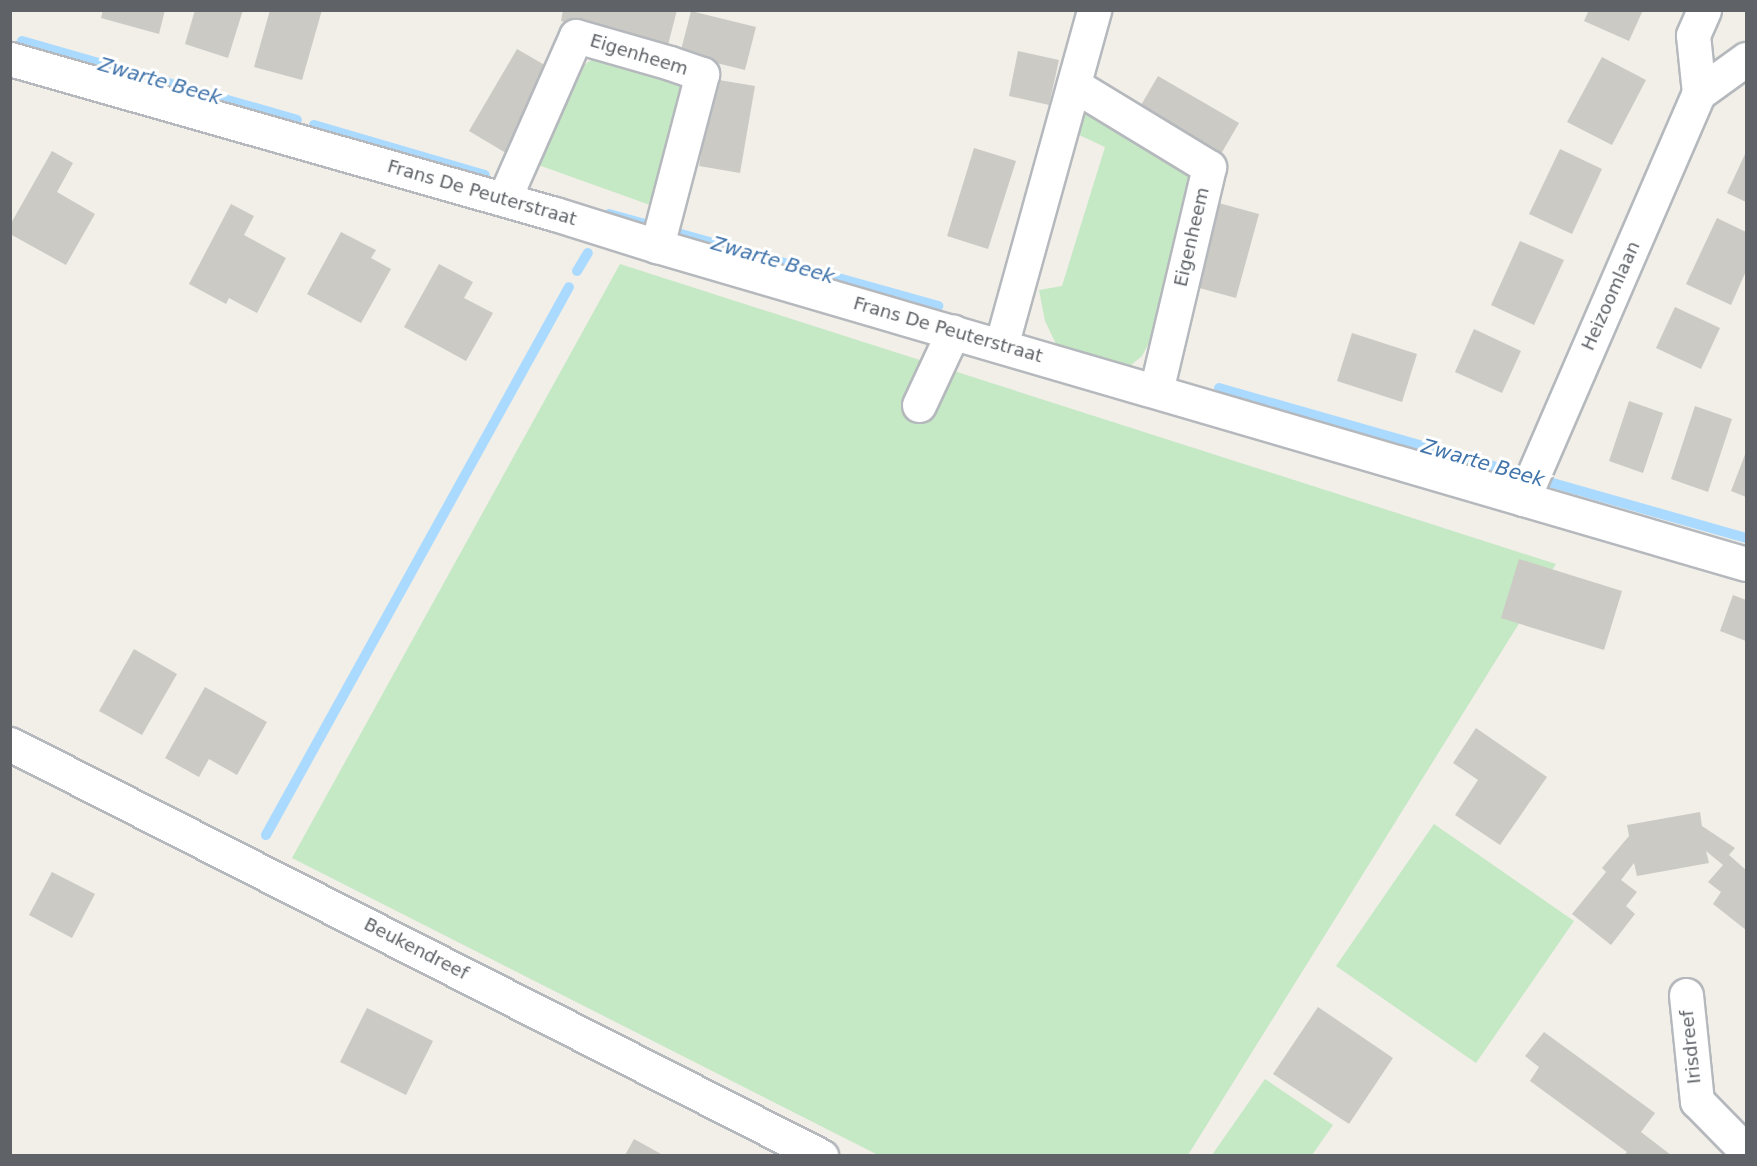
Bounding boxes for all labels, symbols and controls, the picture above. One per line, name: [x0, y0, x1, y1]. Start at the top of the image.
street label: Eigenheem: [587, 30, 691, 80]
water label: Zwarte Beek: [96, 52, 224, 110]
street label: Frans De Peuterstraat: [385, 156, 579, 230]
street label: Eigenheem: [1170, 185, 1214, 289]
water label: Zwarte Beek: [709, 231, 837, 289]
street label: Heizoomlaan: [1577, 238, 1645, 354]
street label: Frans De Peuterstraat: [851, 293, 1045, 367]
water label: Zwarte Beek: [1419, 434, 1547, 492]
street label: Beukendreef: [360, 913, 472, 985]
street label: Irisdreef: [1676, 1009, 1706, 1085]

